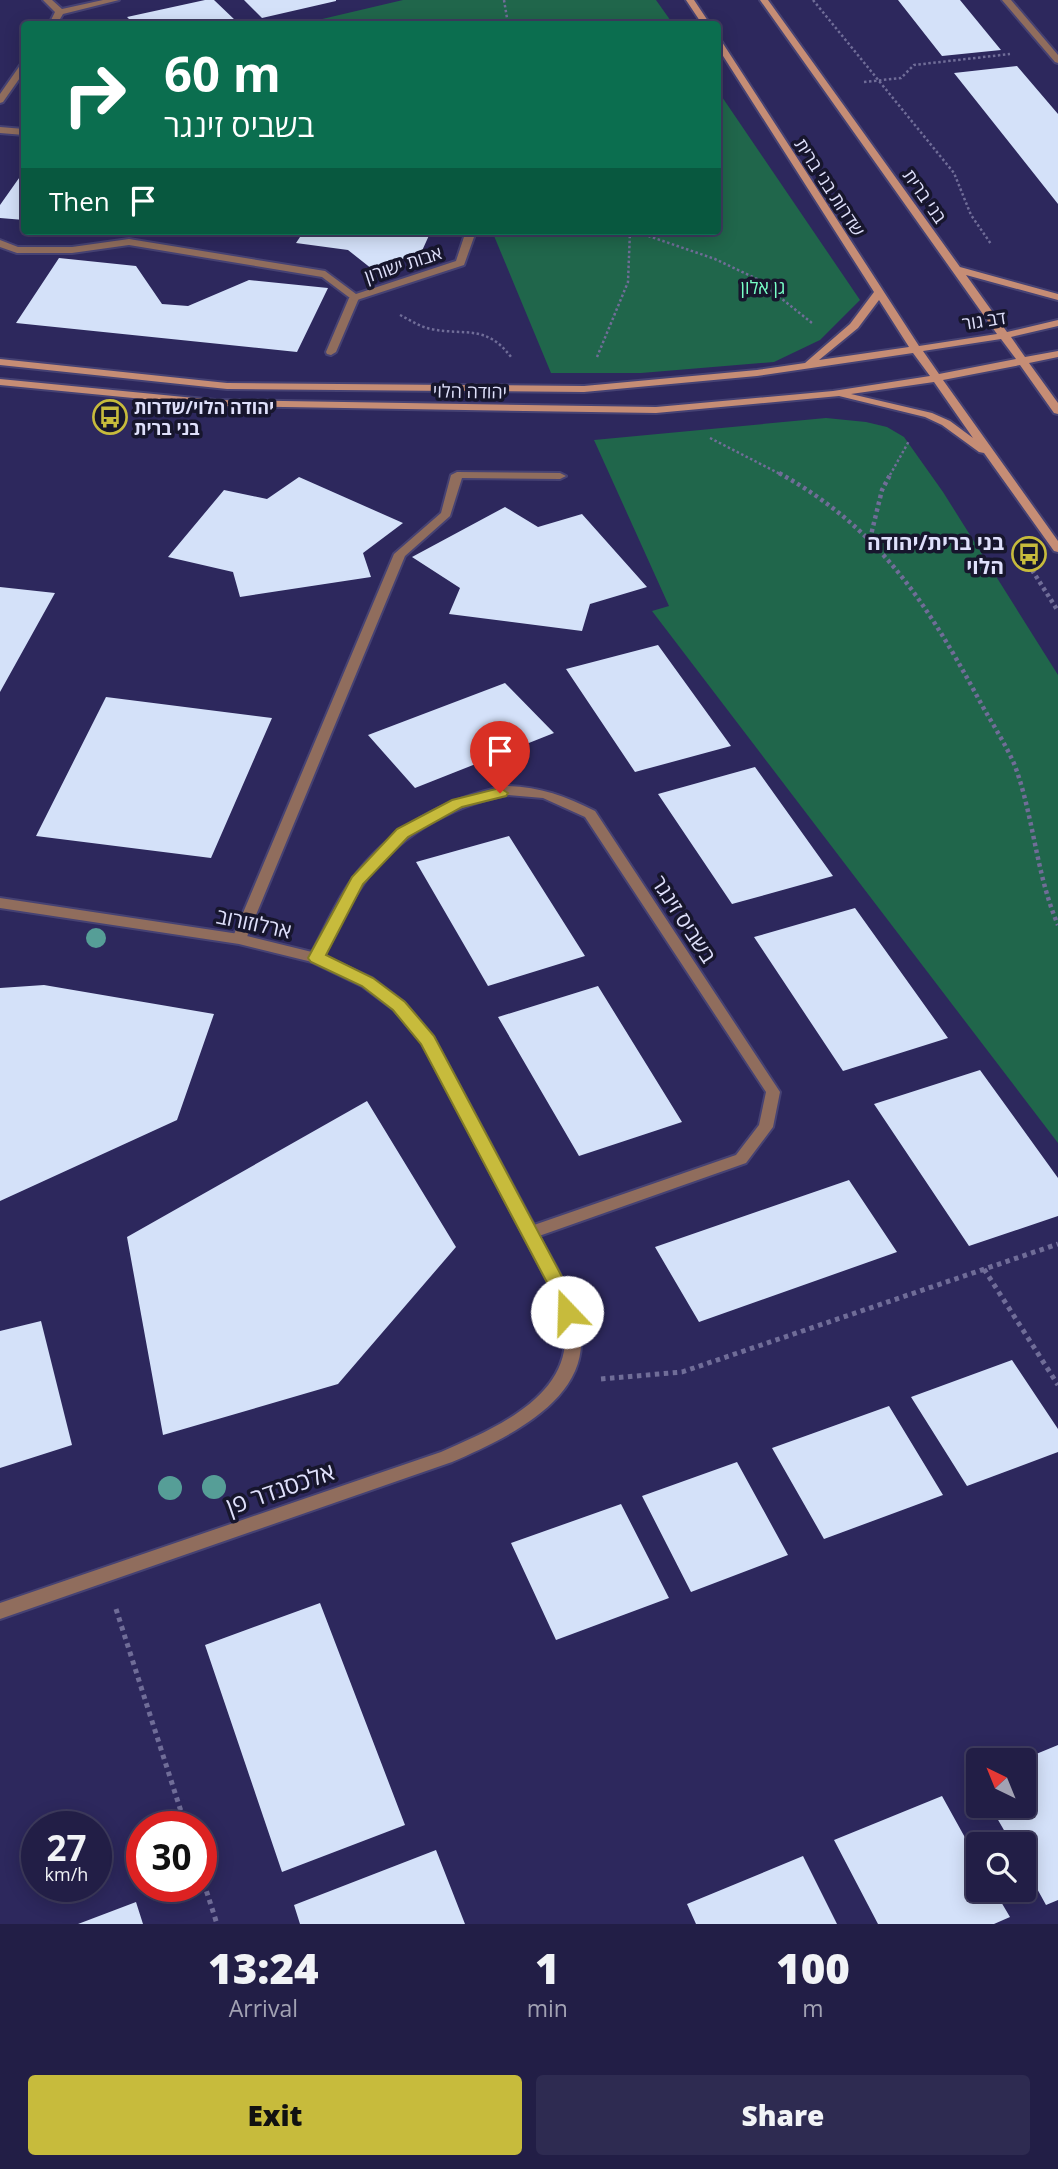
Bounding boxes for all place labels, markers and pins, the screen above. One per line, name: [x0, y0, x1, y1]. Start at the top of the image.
place label: יהודה הלוי/שדרות בני ברית: [134, 395, 274, 440]
bus stop icon: יהודה הלוי/שדרות בני ברית: [91, 398, 129, 436]
place label: בני ברית/יהודה הלוי: [867, 528, 1004, 580]
bus stop icon: בני ברית/יהודה הלוי: [1010, 535, 1048, 573]
pin: [470, 721, 530, 793]

